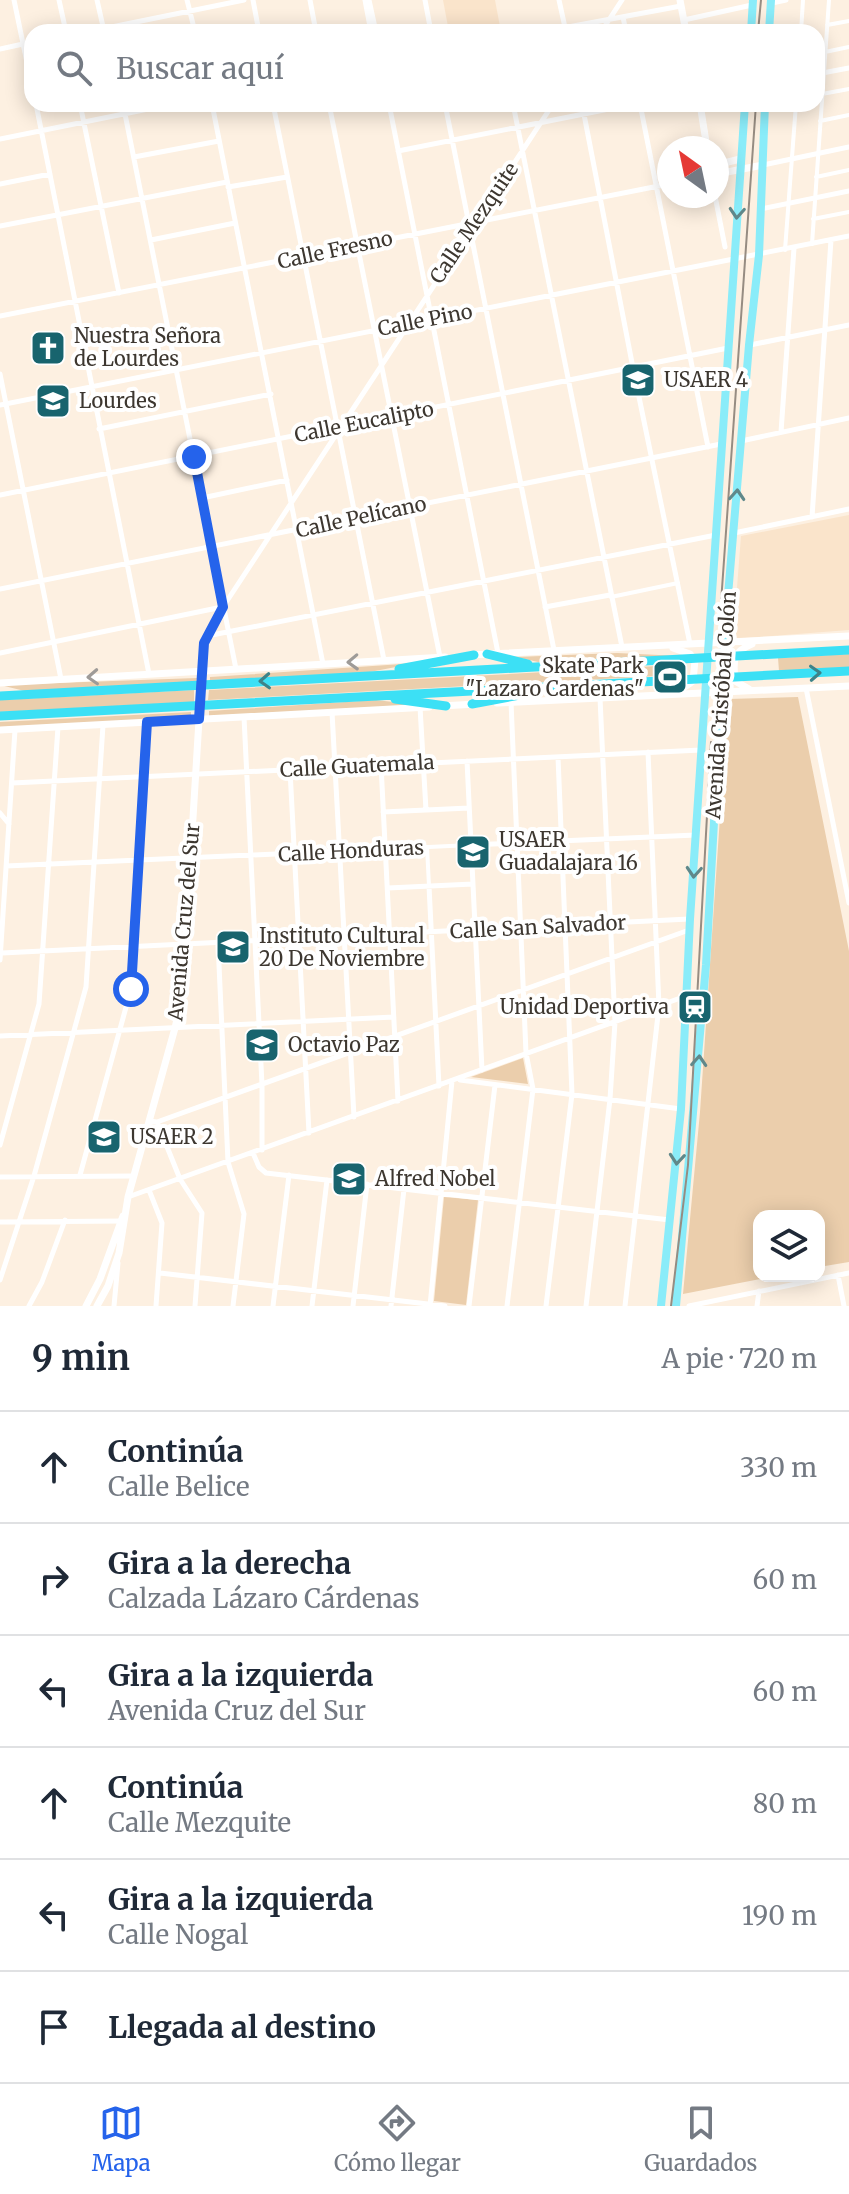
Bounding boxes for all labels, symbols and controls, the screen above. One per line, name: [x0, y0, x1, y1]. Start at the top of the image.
search box: [24, 24, 825, 112]
icon: search: [52, 46, 96, 90]
text: Buscar aquí: [116, 49, 284, 87]
north arrow: [657, 136, 729, 208]
street label: Calle Mezquite: [424, 157, 523, 288]
one-way arrow: [729, 207, 746, 220]
street label: Calle Fresno: [275, 225, 395, 274]
street label: Calle Pino: [376, 298, 475, 341]
place label: Nuestra Señora de Lourdes: [74, 323, 221, 371]
church icon: Nuestra Señora de Lourdes: [29, 329, 67, 367]
school or university icon: USAER 4: [619, 361, 657, 399]
place label: USAER 4: [664, 367, 748, 392]
school or university icon: Lourdes: [34, 382, 72, 420]
place label: Lourdes: [79, 388, 157, 413]
street label: Calle Eucalipto: [292, 396, 436, 447]
route end: [176, 439, 212, 475]
one-way arrow: [728, 488, 745, 501]
street label: Calle Pelícano: [293, 490, 429, 543]
street label: Avenida Cristóbal Colón: [700, 590, 741, 821]
place label: Skate Park "Lazaro Cardenas": [466, 653, 644, 701]
one-way arrow: [346, 654, 359, 671]
sports icon: Skate Park "Lazaro Cardenas": [651, 658, 689, 696]
one-way arrow: [809, 665, 822, 682]
one-way arrow: [86, 668, 99, 685]
one-way arrow: [258, 672, 271, 689]
street label: Calle Guatemala: [279, 749, 435, 782]
street label: Avenida Cruz del Sur: [162, 822, 205, 1023]
place label: USAER Guadalajara 16: [499, 827, 638, 875]
school or university icon: USAER Guadalajara 16: [454, 833, 492, 871]
street label: Calle Honduras: [277, 834, 425, 867]
one-way arrow: [685, 866, 702, 879]
street label: Calle San Salvador: [449, 909, 627, 944]
place label: Instituto Cultural 20 De Noviembre: [259, 923, 425, 971]
school or university icon: Instituto Cultural 20 De Noviembre: [214, 928, 252, 966]
route start: [113, 971, 149, 1007]
station icon: Unidad Deportiva: [676, 988, 714, 1026]
place label: Unidad Deportiva: [500, 994, 669, 1019]
school or university icon: Octavio Paz: [243, 1026, 281, 1064]
place label: Octavio Paz: [288, 1032, 400, 1057]
one-way arrow: [690, 1054, 707, 1067]
school or university icon: USAER 2: [85, 1118, 123, 1156]
place label: USAER 2: [130, 1124, 214, 1149]
one-way arrow: [668, 1153, 685, 1166]
school or university icon: Alfred Nobel: [330, 1160, 368, 1198]
place label: Alfred Nobel: [374, 1166, 496, 1191]
map controls: [753, 1210, 825, 1282]
button: layers: [753, 1210, 825, 1282]
text: 9 min: [32, 1337, 130, 1379]
text: A pie · 720 m: [661, 1342, 817, 1375]
text: Continúa: [108, 1432, 244, 1470]
icon: ahead: [32, 1445, 76, 1489]
text: 330 m: [740, 1451, 817, 1484]
text: Calle Belice: [108, 1470, 250, 1503]
text: Gira a la derecha: [108, 1544, 351, 1582]
icon: right: [32, 1557, 76, 1601]
text: 60 m: [753, 1563, 817, 1596]
text: Calzada Lázaro Cárdenas: [108, 1582, 420, 1615]
text: Gira a la izquierda: [108, 1656, 374, 1694]
icon: left: [32, 1669, 76, 1713]
text: 60 m: [753, 1675, 817, 1708]
text: Avenida Cruz del Sur: [108, 1694, 366, 1727]
text: Continúa: [108, 1768, 244, 1806]
icon: ahead: [32, 1781, 76, 1825]
text: 80 m: [753, 1787, 817, 1820]
text: Calle Mezquite: [108, 1806, 291, 1839]
text: Gira a la izquierda: [108, 1880, 374, 1918]
icon: left: [32, 1893, 76, 1937]
text: 190 m: [742, 1899, 817, 1932]
text: Calle Nogal: [108, 1918, 248, 1951]
icon: arrive: [32, 2005, 76, 2049]
text: Llegada al destino: [108, 2008, 376, 2046]
tab: Mapa: [92, 2101, 151, 2177]
tab: Cómo llegar: [334, 2101, 461, 2177]
tab: Guardados: [644, 2101, 757, 2177]

